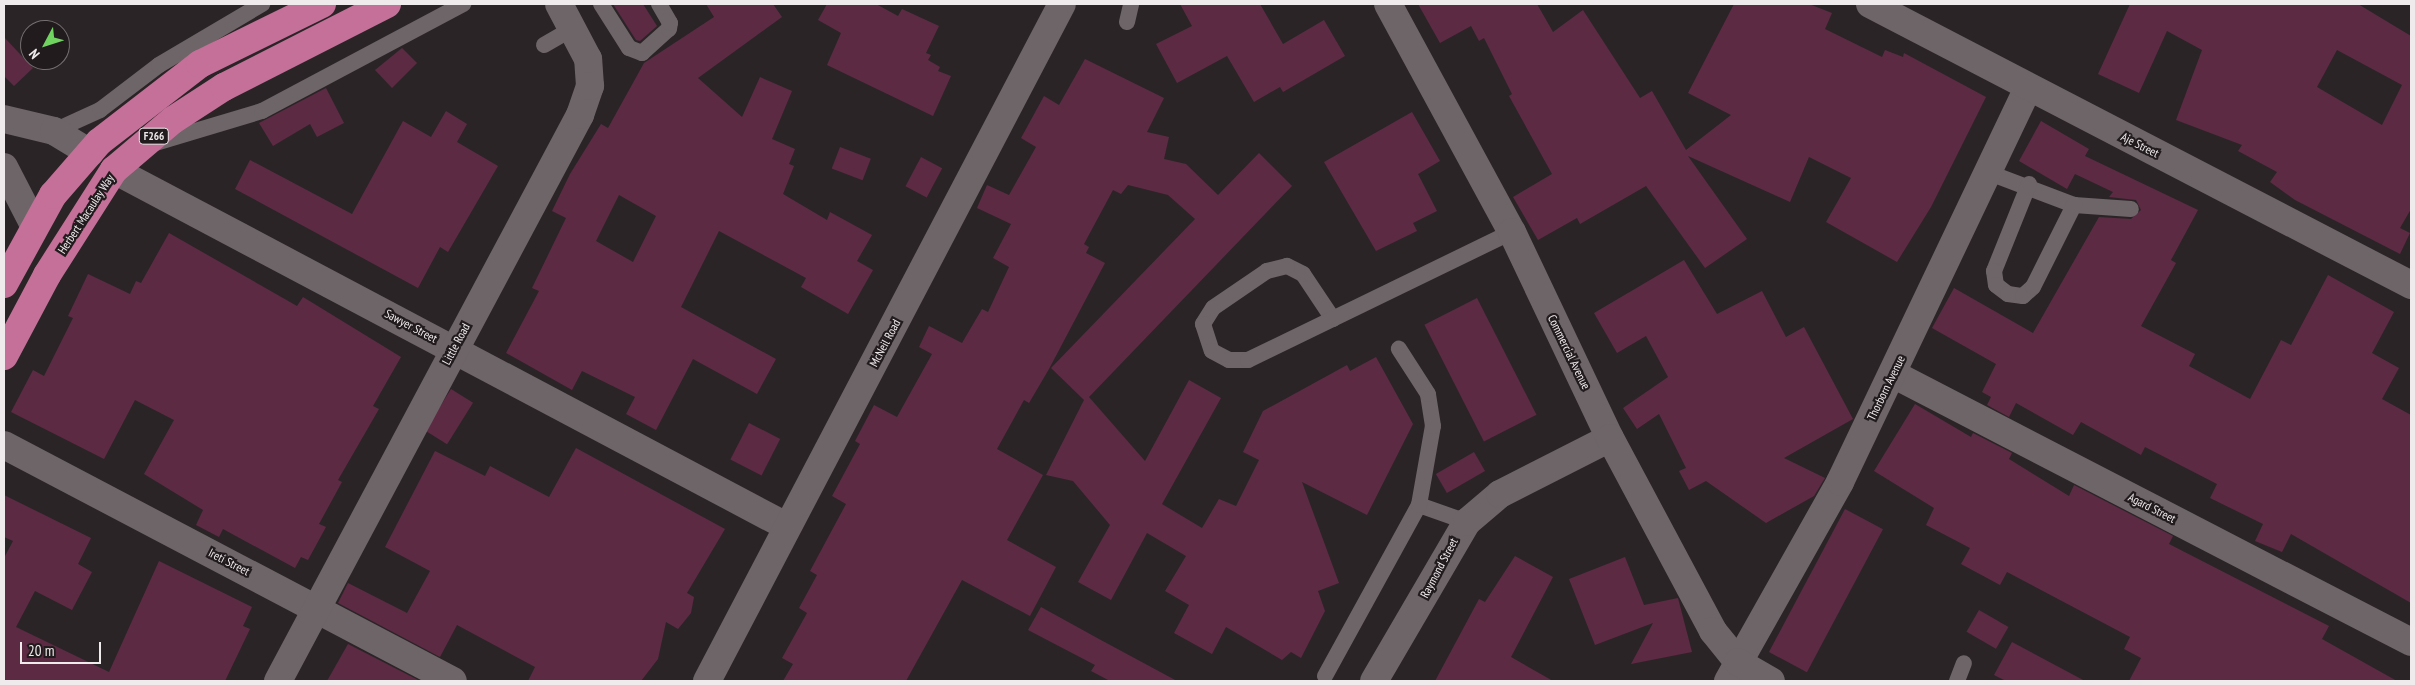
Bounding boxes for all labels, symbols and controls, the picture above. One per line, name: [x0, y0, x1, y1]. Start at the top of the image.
north arrow: [20, 20, 70, 70]
text: N: [25, 45, 44, 63]
road number: F266: [138, 128, 170, 144]
street label: Aje Street: [2119, 129, 2161, 161]
street label: Herbert Macaulay Way: [55, 171, 117, 257]
street label: Sawyer Street: [382, 306, 440, 346]
street label: Commercial Avenue: [1545, 312, 1593, 392]
street label: McNeil Road: [866, 317, 904, 369]
street label: Little Road: [439, 321, 473, 367]
street label: Thorborn Avenue: [1864, 353, 1908, 423]
street label: Agard Street: [2126, 490, 2178, 526]
street label: Raymond Street: [1417, 536, 1461, 600]
street label: Ireti Street: [206, 546, 252, 578]
scale bar: [22, 632, 104, 664]
text: 20 m: [28, 641, 54, 660]

